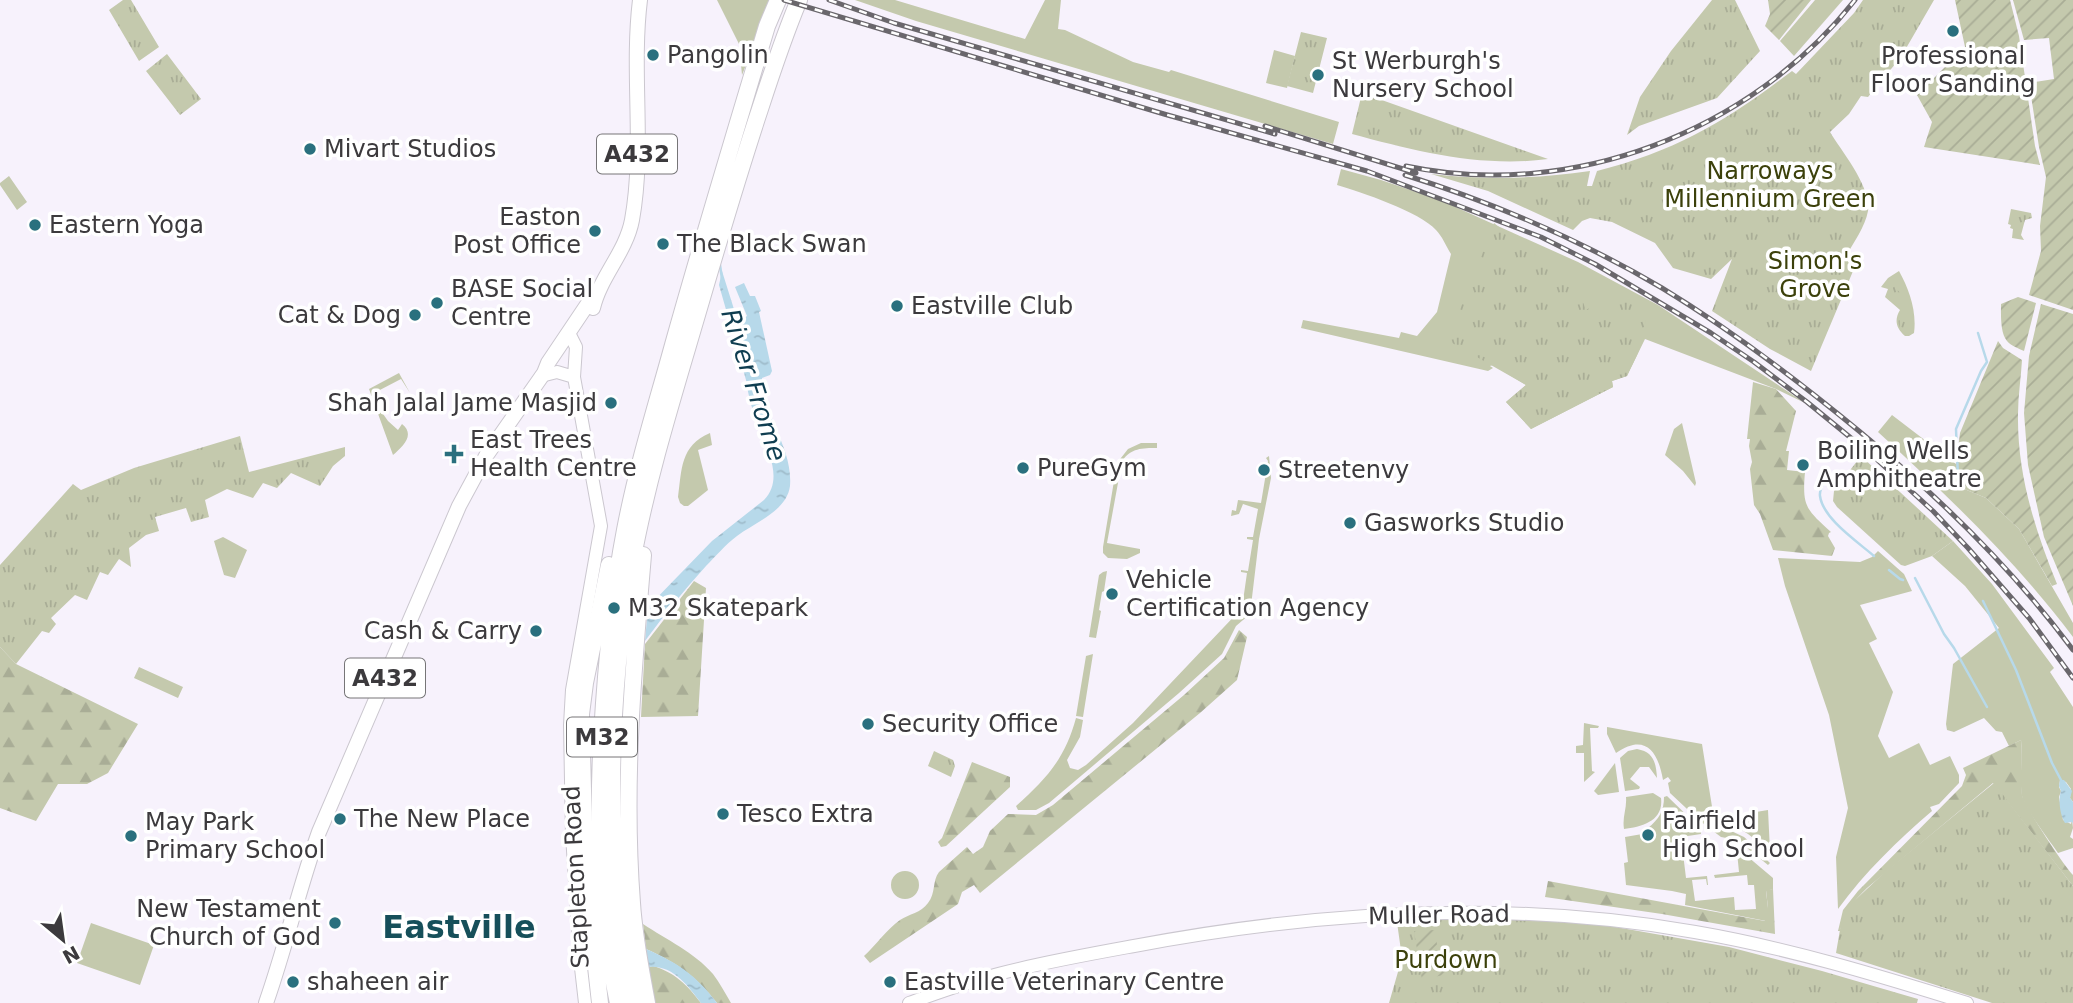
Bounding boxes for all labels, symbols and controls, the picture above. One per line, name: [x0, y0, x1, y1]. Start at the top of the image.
marker: Professional Floor Sanding: [1945, 23, 1961, 39]
place label: Pangolin: [667, 41, 769, 69]
place label: Professional Floor Sanding: [1871, 42, 2035, 98]
marker: Pangolin: [645, 47, 661, 63]
place label: St Werburgh's Nursery School: [1332, 47, 1514, 103]
marker: St Werburgh's Nursery School: [1310, 67, 1326, 83]
road number: A432: [597, 134, 677, 174]
place label: Mivart Studios: [324, 135, 496, 163]
marker: Mivart Studios: [302, 141, 318, 157]
park label: Narroways Millennium Green: [1664, 157, 1876, 213]
place label: Easton Post Office: [453, 203, 581, 259]
place label: Eastern Yoga: [49, 211, 204, 239]
marker: Eastern Yoga: [27, 217, 43, 233]
marker: Easton Post Office: [587, 223, 603, 239]
place label: The Black Swan: [676, 230, 867, 258]
marker: The Black Swan: [655, 236, 671, 252]
park label: Simon's Grove: [1768, 247, 1862, 303]
place label: BASE Social Centre: [451, 275, 593, 331]
place label: Eastville Club: [911, 292, 1073, 320]
marker: BASE Social Centre: [429, 295, 445, 311]
marker: Eastville Club: [889, 298, 905, 314]
place label: Cat & Dog: [278, 301, 401, 329]
water label: River Frome: [715, 305, 793, 465]
marker: Cat & Dog: [407, 307, 423, 323]
place label: Shah Jalal Jame Masjid: [328, 389, 597, 417]
marker: Shah Jalal Jame Masjid: [603, 395, 619, 411]
place label: East Trees Health Centre: [470, 426, 637, 482]
place label: Boiling Wells Amphitheatre: [1817, 437, 1982, 493]
marker: East Trees Health Centre: [444, 444, 464, 464]
place label: PureGym: [1037, 454, 1147, 482]
place label: Streetenvy: [1278, 456, 1409, 484]
marker: Boiling Wells Amphitheatre: [1795, 457, 1811, 473]
marker: PureGym: [1015, 460, 1031, 476]
marker: Streetenvy: [1256, 462, 1272, 478]
place label: Gasworks Studio: [1364, 509, 1564, 537]
marker: Gasworks Studio: [1342, 515, 1358, 531]
place label: Vehicle Certification Agency: [1126, 566, 1369, 622]
marker: Vehicle Certification Agency: [1104, 586, 1120, 602]
place label: M32 Skatepark: [628, 594, 808, 622]
marker: M32 Skatepark: [606, 600, 622, 616]
place label: Cash & Carry: [364, 617, 522, 645]
marker: Cash & Carry: [528, 623, 544, 639]
road number: A432: [345, 658, 425, 698]
place label: Security Office: [882, 710, 1058, 738]
marker: Security Office: [860, 716, 876, 732]
road number: M32: [567, 718, 637, 757]
street label: Stapleton Road: [557, 785, 595, 969]
place label: Tesco Extra: [736, 800, 874, 828]
place label: The New Place: [353, 805, 530, 833]
marker: Tesco Extra: [715, 806, 731, 822]
place label: Fairfield High School: [1662, 807, 1804, 863]
place label: May Park Primary School: [145, 808, 325, 864]
marker: The New Place: [332, 811, 348, 827]
marker: Fairfield High School: [1640, 827, 1656, 843]
marker: May Park Primary School: [123, 828, 139, 844]
place label: New Testament Church of God: [136, 895, 321, 951]
street label: Muller Road: [1368, 900, 1510, 930]
north arrow: [28, 905, 98, 975]
district label: Eastville: [382, 908, 536, 946]
marker: New Testament Church of God: [327, 915, 343, 931]
text: N: [59, 941, 84, 968]
park label: Purdown: [1394, 946, 1498, 974]
place label: shaheen air: [307, 968, 448, 996]
place label: Eastville Veterinary Centre: [904, 968, 1224, 996]
marker: shaheen air: [285, 974, 301, 990]
marker: Eastville Veterinary Centre: [882, 974, 898, 990]

